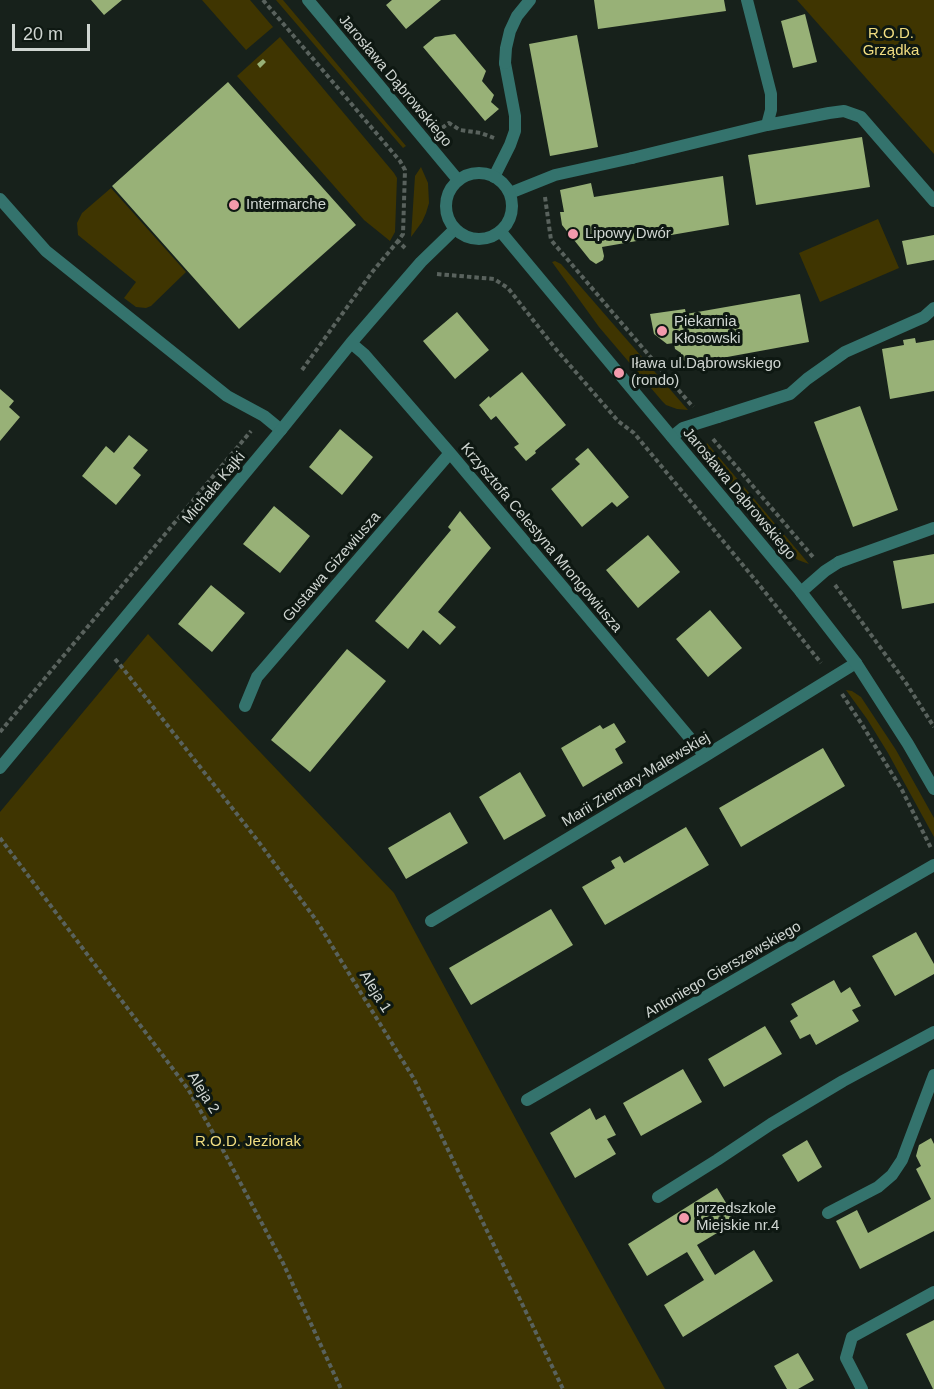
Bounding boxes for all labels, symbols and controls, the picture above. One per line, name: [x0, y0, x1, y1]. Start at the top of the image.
street label: Jarosława Dąbrowskiego: [335, 11, 455, 151]
scale bar: [15, 12, 93, 50]
text: 20 m: [23, 24, 63, 44]
park label: R.O.D. Grządka: [863, 25, 919, 60]
place label: Intermarche: [246, 196, 326, 214]
marker: Intermarche: [227, 198, 241, 212]
place label: Lipowy Dwór: [585, 225, 671, 243]
marker: Lipowy Dwór: [566, 227, 580, 241]
place label: Piekarnia Kłosowski: [674, 313, 741, 348]
marker: Piekarnia Kłosowski: [655, 324, 669, 338]
place label: Iława ul.Dąbrowskiego (rondo): [631, 355, 781, 390]
marker: Iława ul.Dąbrowskiego (rondo): [612, 366, 626, 380]
street label: Jarosława Dąbrowskiego: [679, 424, 799, 564]
street label: Krzysztofa Celestyna Mrongowiusza: [456, 440, 626, 636]
street label: Michała Kajki: [179, 448, 249, 528]
street label: Gustawa Gizewiusza: [279, 508, 385, 626]
street label: Marii Zientary-Malewskiej: [559, 729, 713, 831]
street label: Antoniego Gierszewskiego: [642, 918, 804, 1022]
street label: Aleja 1: [355, 968, 395, 1016]
street label: Aleja 2: [183, 1069, 223, 1117]
park label: R.O.D. Jeziorak: [195, 1133, 301, 1151]
place label: przedszkole Miejskie nr.4: [696, 1200, 779, 1235]
marker: przedszkole Miejskie nr.4: [677, 1211, 691, 1225]

